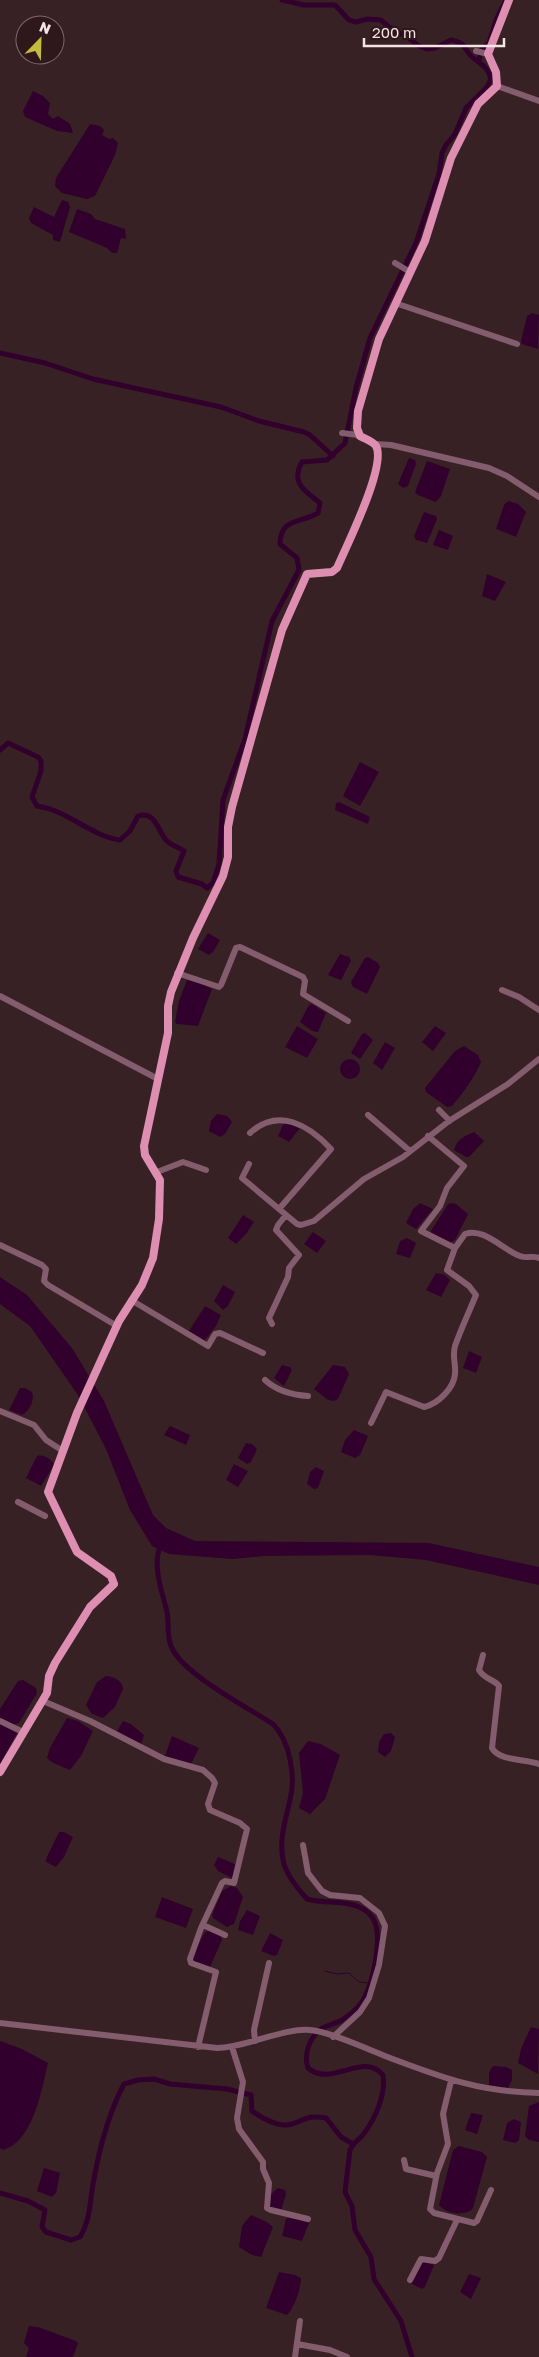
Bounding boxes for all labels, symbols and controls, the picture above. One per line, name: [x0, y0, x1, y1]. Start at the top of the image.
north arrow: [15, 15, 65, 65]
scale bar: [364, 15, 504, 47]
text: N: [37, 18, 53, 37]
text: 200 m: [372, 23, 416, 41]

